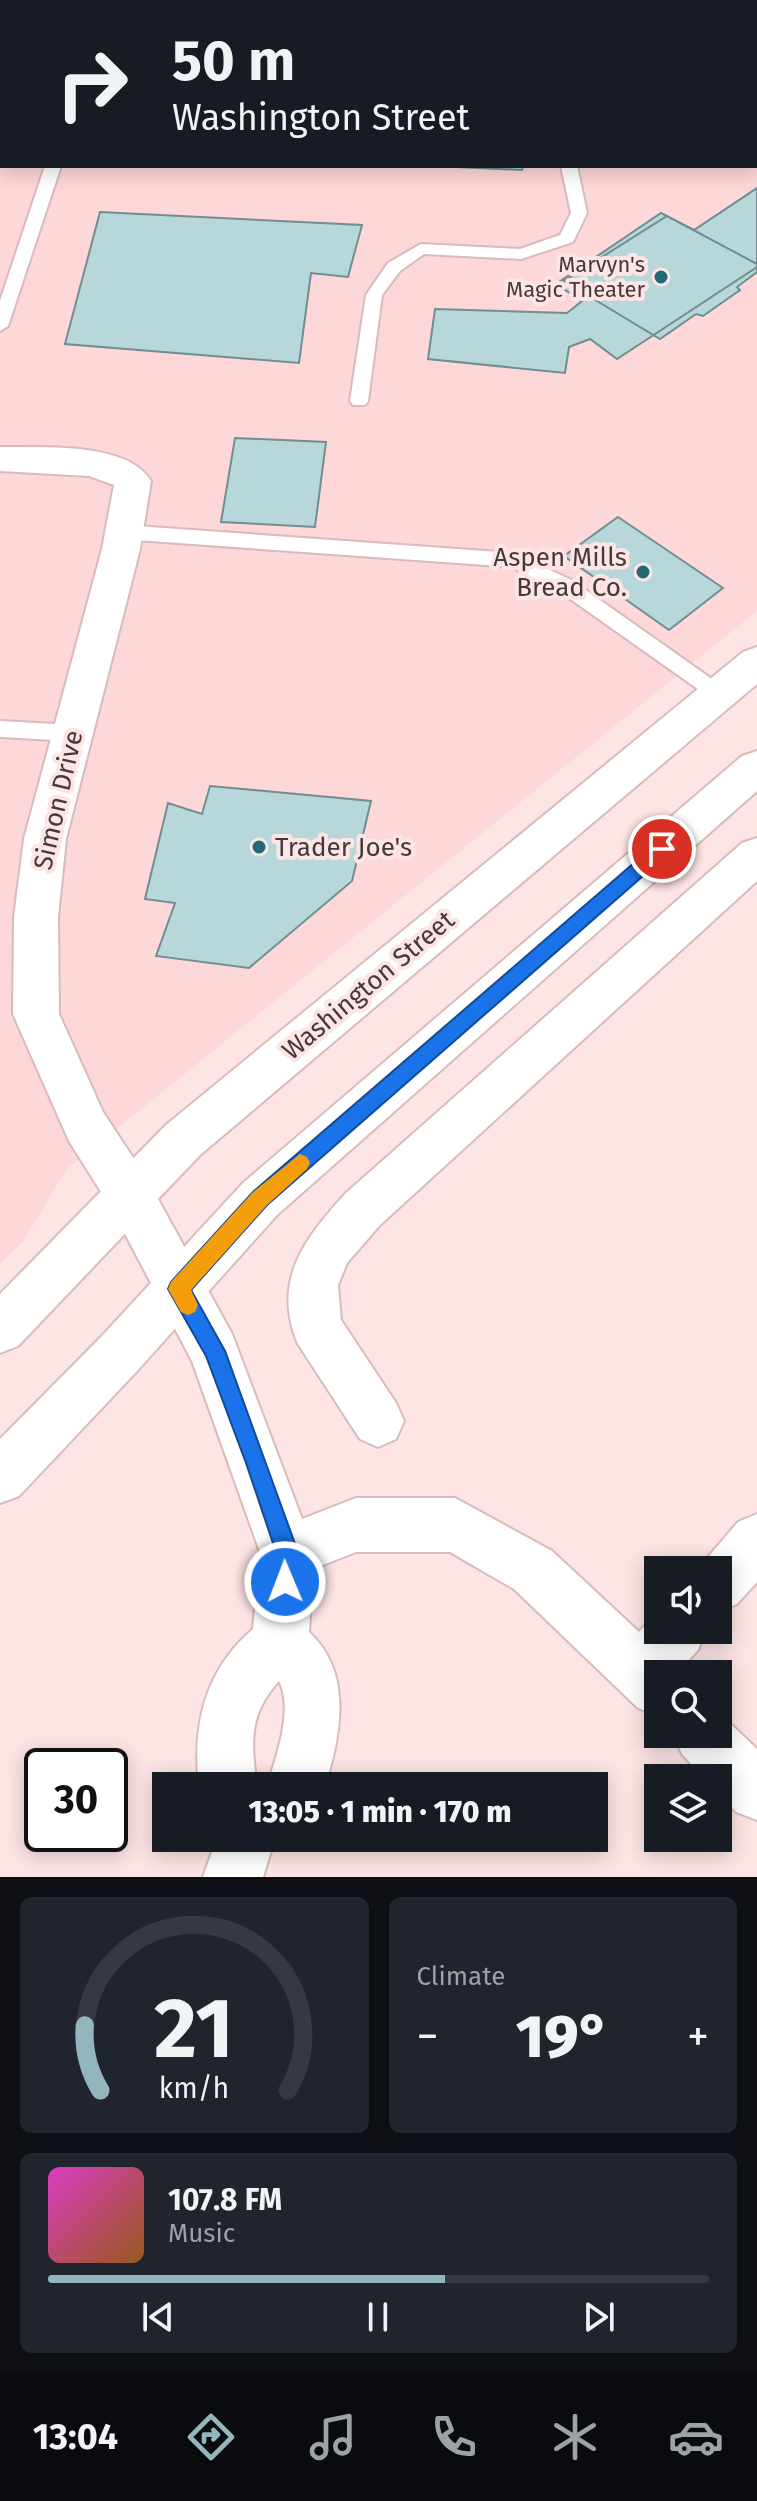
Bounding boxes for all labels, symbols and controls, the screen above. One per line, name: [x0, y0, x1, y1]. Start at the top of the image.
text: 50 m: [172, 28, 295, 95]
icon: right: [40, 32, 144, 136]
text: Washington Street: [172, 96, 470, 140]
place label: Marvyn's Magic Theater: [506, 251, 646, 303]
marker: Marvyn's Magic Theater: [652, 268, 670, 286]
place label: Aspen Mills Bread Co.: [493, 542, 627, 603]
marker: Aspen Mills Bread Co.: [634, 563, 652, 581]
street label: Simon Drive: [27, 727, 90, 873]
pin: [628, 815, 696, 883]
icon: arrive: [640, 827, 684, 871]
place label: Trader Joe's: [275, 832, 412, 863]
marker: Trader Joe's: [250, 838, 268, 856]
street label: Washington Street: [276, 904, 461, 1066]
position arrow: [243, 1540, 327, 1624]
map controls: [644, 1556, 732, 1852]
button: sound: [644, 1556, 732, 1644]
button: search: [644, 1660, 732, 1748]
speed limit sign: 30: [24, 1748, 128, 1852]
button: layers: [644, 1764, 732, 1852]
text: 13:05 · 1 min · 170 m: [248, 1794, 512, 1830]
text: Climate: [417, 1961, 505, 1992]
text: 21: [154, 1979, 234, 2079]
text: 19°: [516, 2001, 610, 2073]
text: −: [417, 2010, 439, 2063]
text: +: [687, 2010, 709, 2063]
text: km/h: [159, 2071, 230, 2106]
text: 107.8 FM: [168, 2182, 282, 2218]
text: Music: [168, 2218, 235, 2249]
icon: previous: [136, 2295, 180, 2339]
icon: pause: [356, 2295, 400, 2339]
icon: next: [577, 2295, 621, 2339]
icon: directions: [183, 2409, 239, 2465]
icon: music: [305, 2409, 361, 2465]
icon: phone: [426, 2409, 482, 2465]
icon: climate: [547, 2409, 603, 2465]
icon: car: [668, 2409, 724, 2465]
text: 13:04: [33, 2415, 118, 2459]

